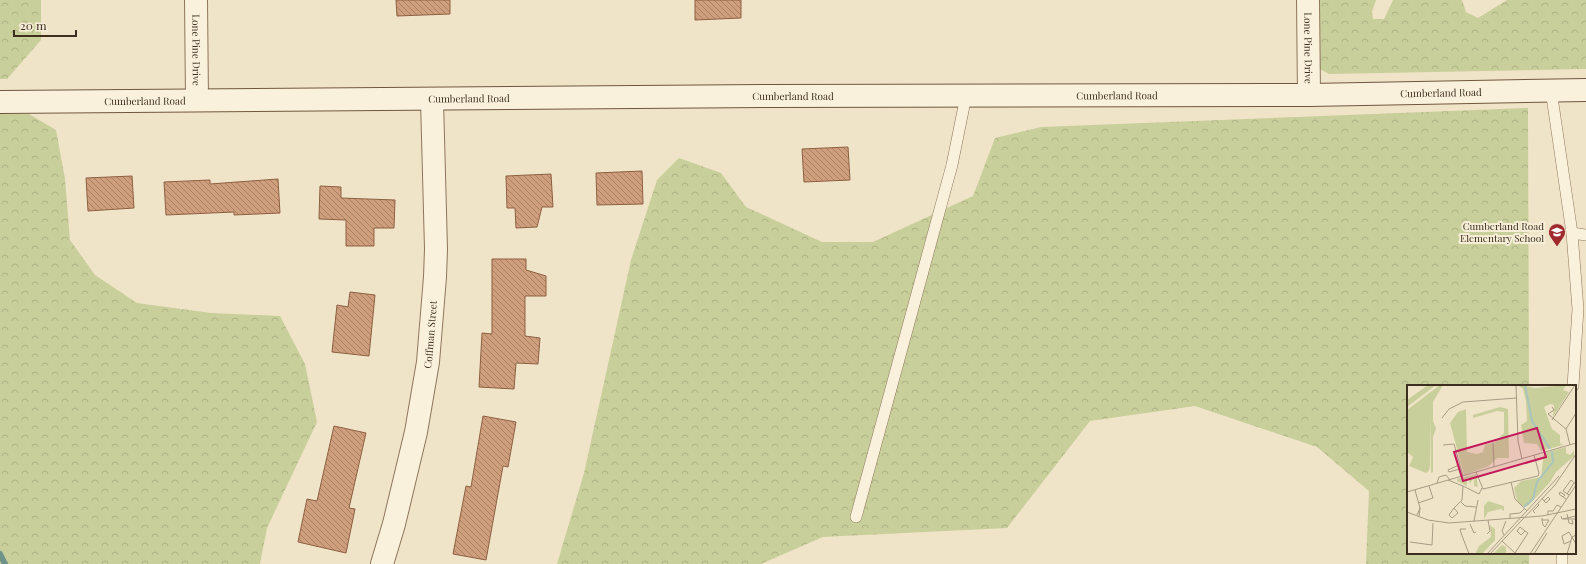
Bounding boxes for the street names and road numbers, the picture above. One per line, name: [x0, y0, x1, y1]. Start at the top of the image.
street label: Lone Pine Drive: [1301, 12, 1316, 84]
street label: Lone Pine Drive: [189, 14, 204, 86]
street label: Cumberland Road: [1400, 85, 1482, 100]
street label: Cumberland Road: [1076, 88, 1158, 102]
street label: Cumberland Road: [752, 89, 834, 103]
street label: Cumberland Road: [428, 91, 510, 106]
street label: Cumberland Road: [104, 94, 186, 108]
street label: Coffman Street: [420, 299, 440, 370]

